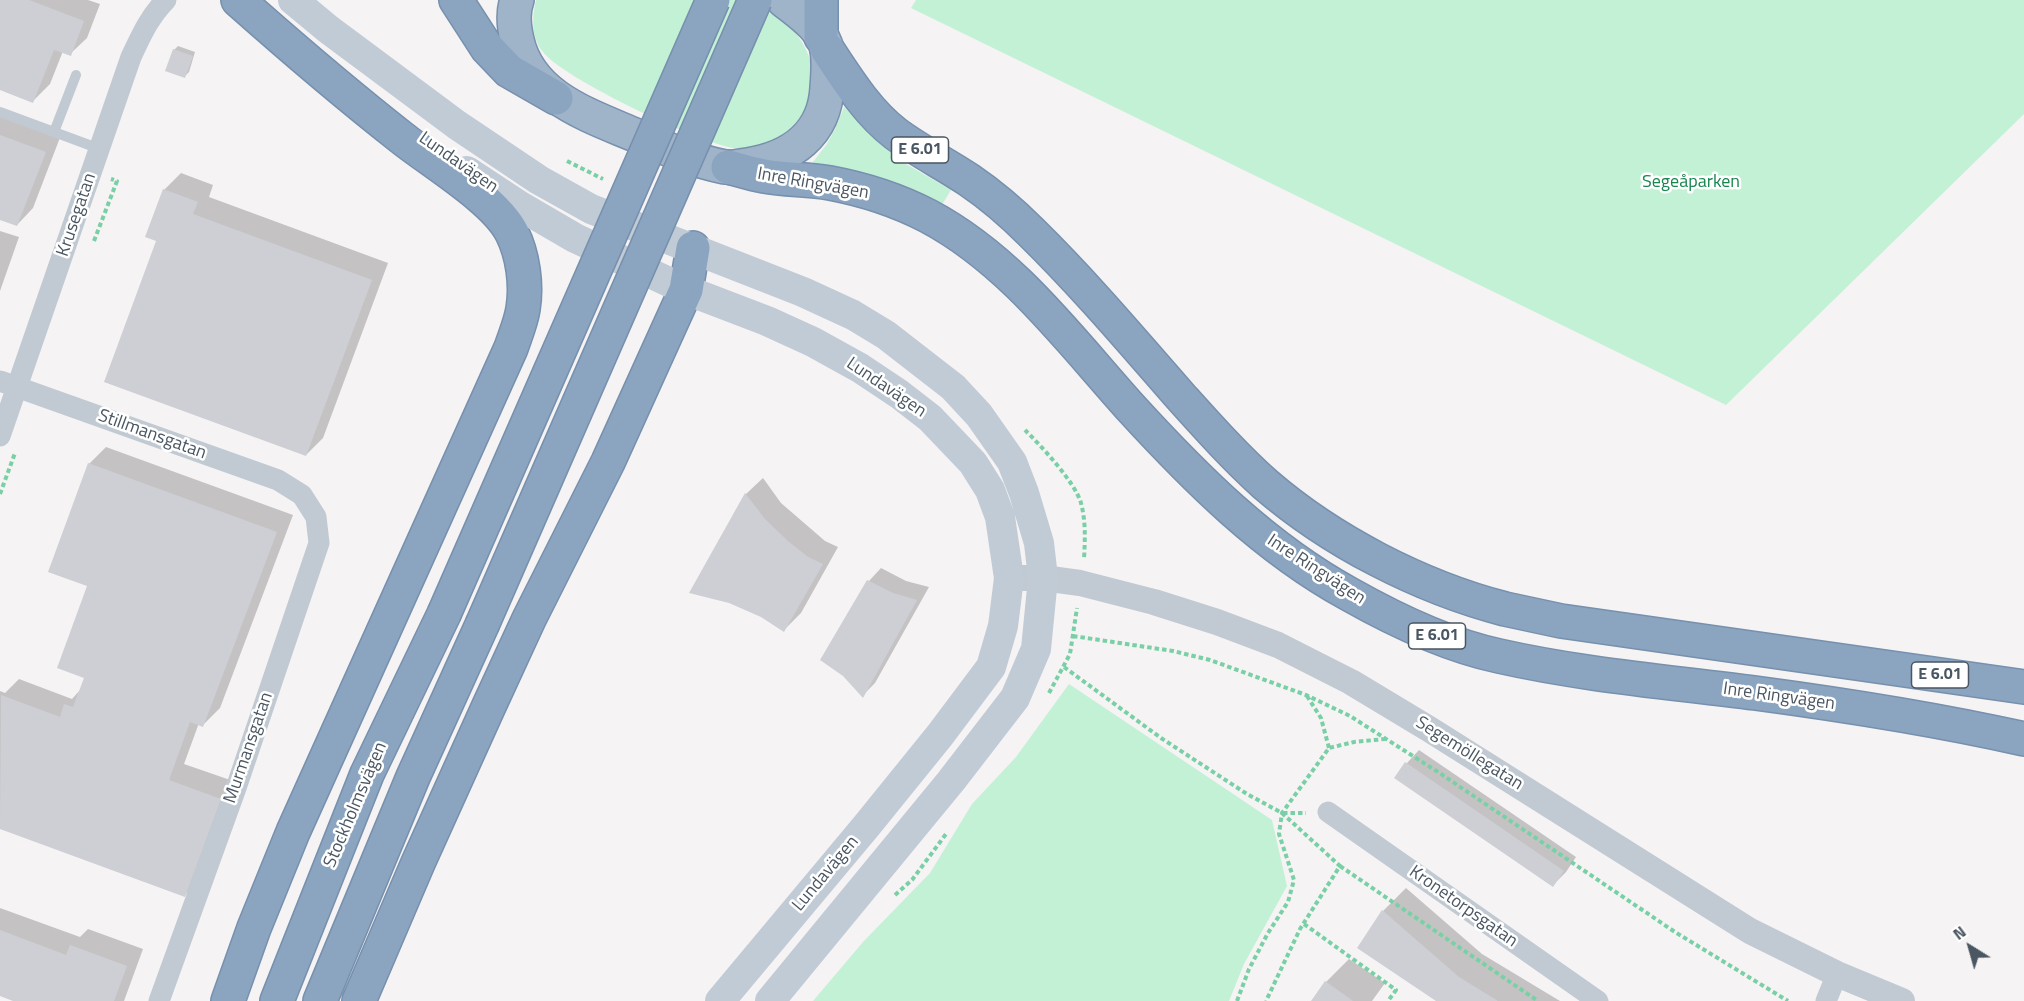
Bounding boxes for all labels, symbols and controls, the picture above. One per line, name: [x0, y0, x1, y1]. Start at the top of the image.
street label: Lundavägen: [414, 128, 502, 198]
road number: E 6.01: [892, 137, 948, 163]
street label: Inre Ringvägen: [756, 164, 870, 204]
street label: Krusegatan: [53, 170, 101, 260]
park label: Segeåparken: [1642, 172, 1740, 194]
street label: Lundavägen: [842, 353, 930, 423]
street label: Stillmansgatan: [95, 405, 209, 465]
street label: Inre Ringvägen: [1263, 530, 1369, 610]
road number: E 6.01: [1408, 623, 1466, 649]
road number: E 6.01: [1912, 662, 1968, 688]
street label: Inre Ringvägen: [1722, 678, 1836, 716]
street label: Murmansgatan: [220, 690, 278, 806]
street label: Segemöllegatan: [1411, 712, 1527, 796]
street label: Stockholmsvägen: [320, 739, 392, 871]
street label: Lundavägen: [788, 832, 864, 916]
street label: Kronetorpsgatan: [1405, 862, 1521, 952]
north arrow: [1940, 917, 2000, 977]
text: N: [1948, 920, 1971, 946]

